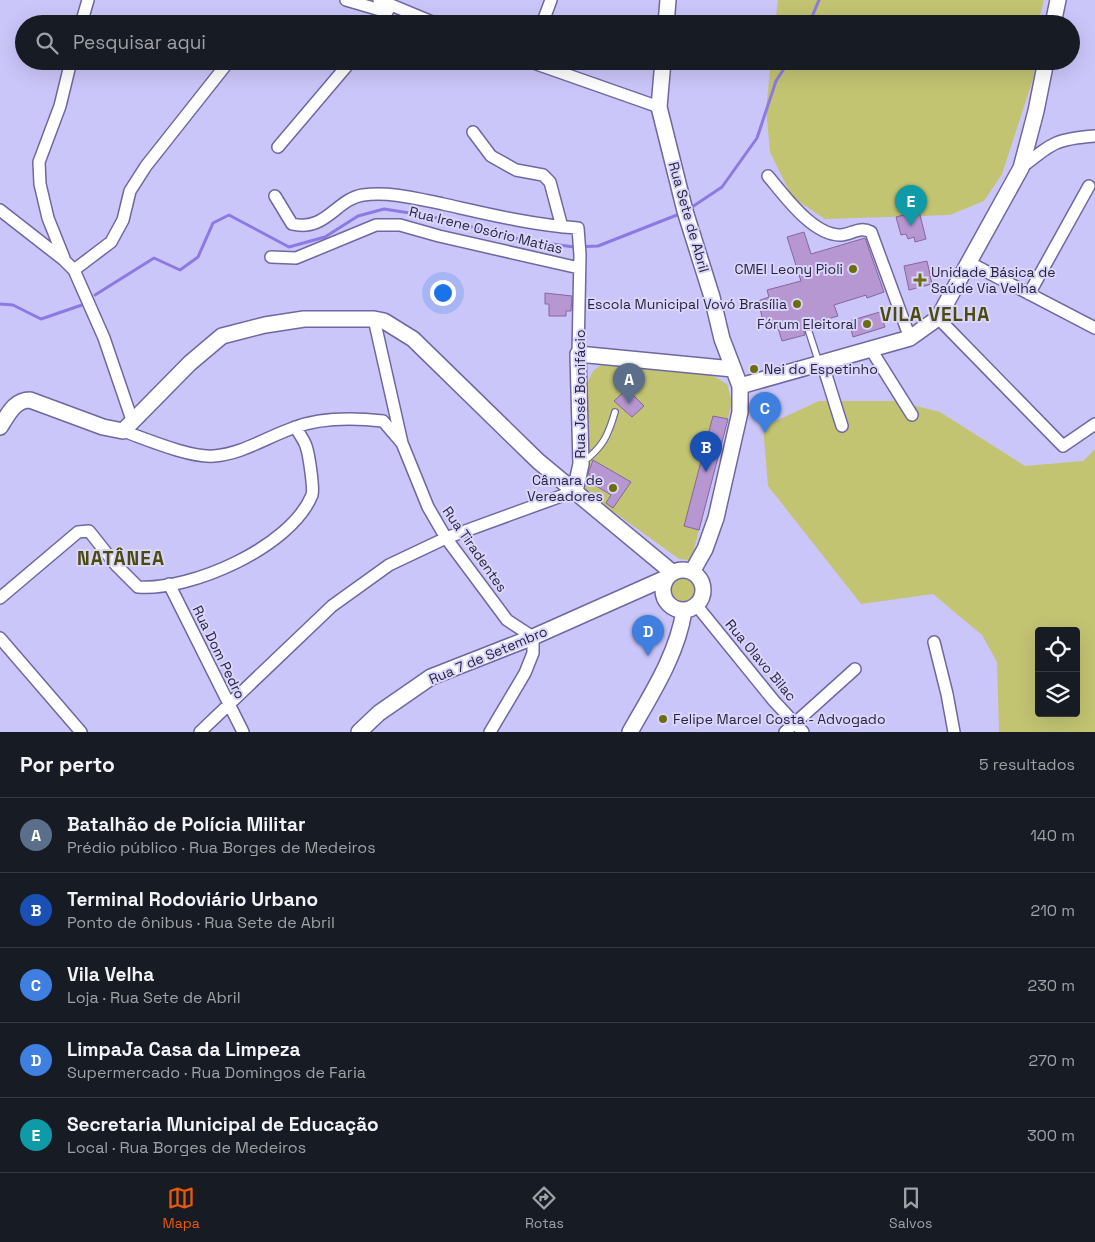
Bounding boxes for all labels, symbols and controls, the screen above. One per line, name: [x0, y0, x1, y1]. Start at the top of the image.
search box: [15, 15, 1080, 70]
icon: search: [33, 29, 61, 57]
text: Pesquisar aqui: [73, 30, 206, 55]
street label: Rua Sete de Abril: [665, 160, 713, 274]
pin: E: [895, 185, 927, 226]
street label: Rua Irene Osório Matias: [407, 202, 565, 258]
place label: CMEI Leony Pioli: [734, 260, 843, 278]
marker: CMEI Leony Pioli: [847, 263, 859, 275]
place label: Unidade Básica de Saúde Via Velha: [931, 263, 1056, 297]
marker: Unidade Básica de Saúde Via Velha: [913, 273, 927, 287]
your location: [430, 280, 456, 306]
place label: Escola Municipal Vovó Brasília: [587, 295, 787, 313]
marker: Escola Municipal Vovó Brasília: [791, 298, 803, 310]
district label: VILA VELHA: [880, 302, 990, 327]
place label: Fórum Eleitoral: [757, 315, 857, 333]
marker: Fórum Eleitoral: [861, 318, 873, 330]
street label: Rua José Bonifácio: [571, 329, 589, 459]
place label: Nei do Espetinho: [764, 360, 878, 378]
pin: A: [613, 363, 645, 404]
marker: Nei do Espetinho: [748, 363, 760, 375]
pin: C: [749, 392, 781, 433]
pin: B: [690, 431, 722, 472]
place label: Câmara de Vereadores: [527, 471, 603, 505]
marker: Câmara de Vereadores: [607, 482, 619, 494]
street label: Rua Tiradentes: [439, 503, 511, 595]
district label: NATÂNEA: [77, 546, 165, 571]
street label: Rua Dom Pedro: [189, 602, 249, 702]
pin: D: [632, 615, 664, 656]
street label: Rua Olavo Bilac: [722, 615, 800, 705]
street label: Rua 7 de Setembro: [426, 622, 550, 688]
map controls: [1035, 627, 1080, 717]
button: locate: [1035, 627, 1080, 672]
button: layers: [1035, 672, 1080, 717]
place label: Felipe Marcel Costa - Advogado: [673, 710, 886, 728]
marker: Felipe Marcel Costa - Advogado: [657, 713, 669, 725]
text: Por perto: [20, 751, 115, 778]
text: 5 resultados: [979, 754, 1075, 775]
text: Batalhão de Polícia Militar: [67, 812, 306, 837]
text: A: [31, 825, 41, 846]
text: 140 m: [1030, 825, 1075, 846]
text: Prédio público · Rua Borges de Medeiros: [67, 837, 376, 858]
text: Terminal Rodoviário Urbano: [67, 887, 318, 912]
text: B: [31, 900, 41, 921]
text: 210 m: [1031, 900, 1075, 921]
text: Ponto de ônibus · Rua Sete de Abril: [67, 912, 335, 933]
text: Vila Velha: [67, 962, 154, 987]
text: C: [31, 975, 41, 996]
text: 230 m: [1028, 975, 1075, 996]
text: Loja · Rua Sete de Abril: [67, 987, 241, 1008]
text: LimpaJa Casa da Limpeza: [67, 1037, 301, 1062]
text: D: [31, 1050, 41, 1071]
text: 270 m: [1028, 1050, 1075, 1071]
text: Supermercado · Rua Domingos de Faria: [67, 1062, 366, 1083]
text: Secretaria Municipal de Educação: [67, 1112, 379, 1137]
text: E: [32, 1125, 40, 1146]
text: 300 m: [1027, 1125, 1075, 1146]
text: Local · Rua Borges de Medeiros: [67, 1137, 306, 1158]
tab: Mapa: [163, 1184, 200, 1232]
tab: Rotas: [525, 1184, 564, 1232]
tab: Salvos: [889, 1184, 932, 1232]

